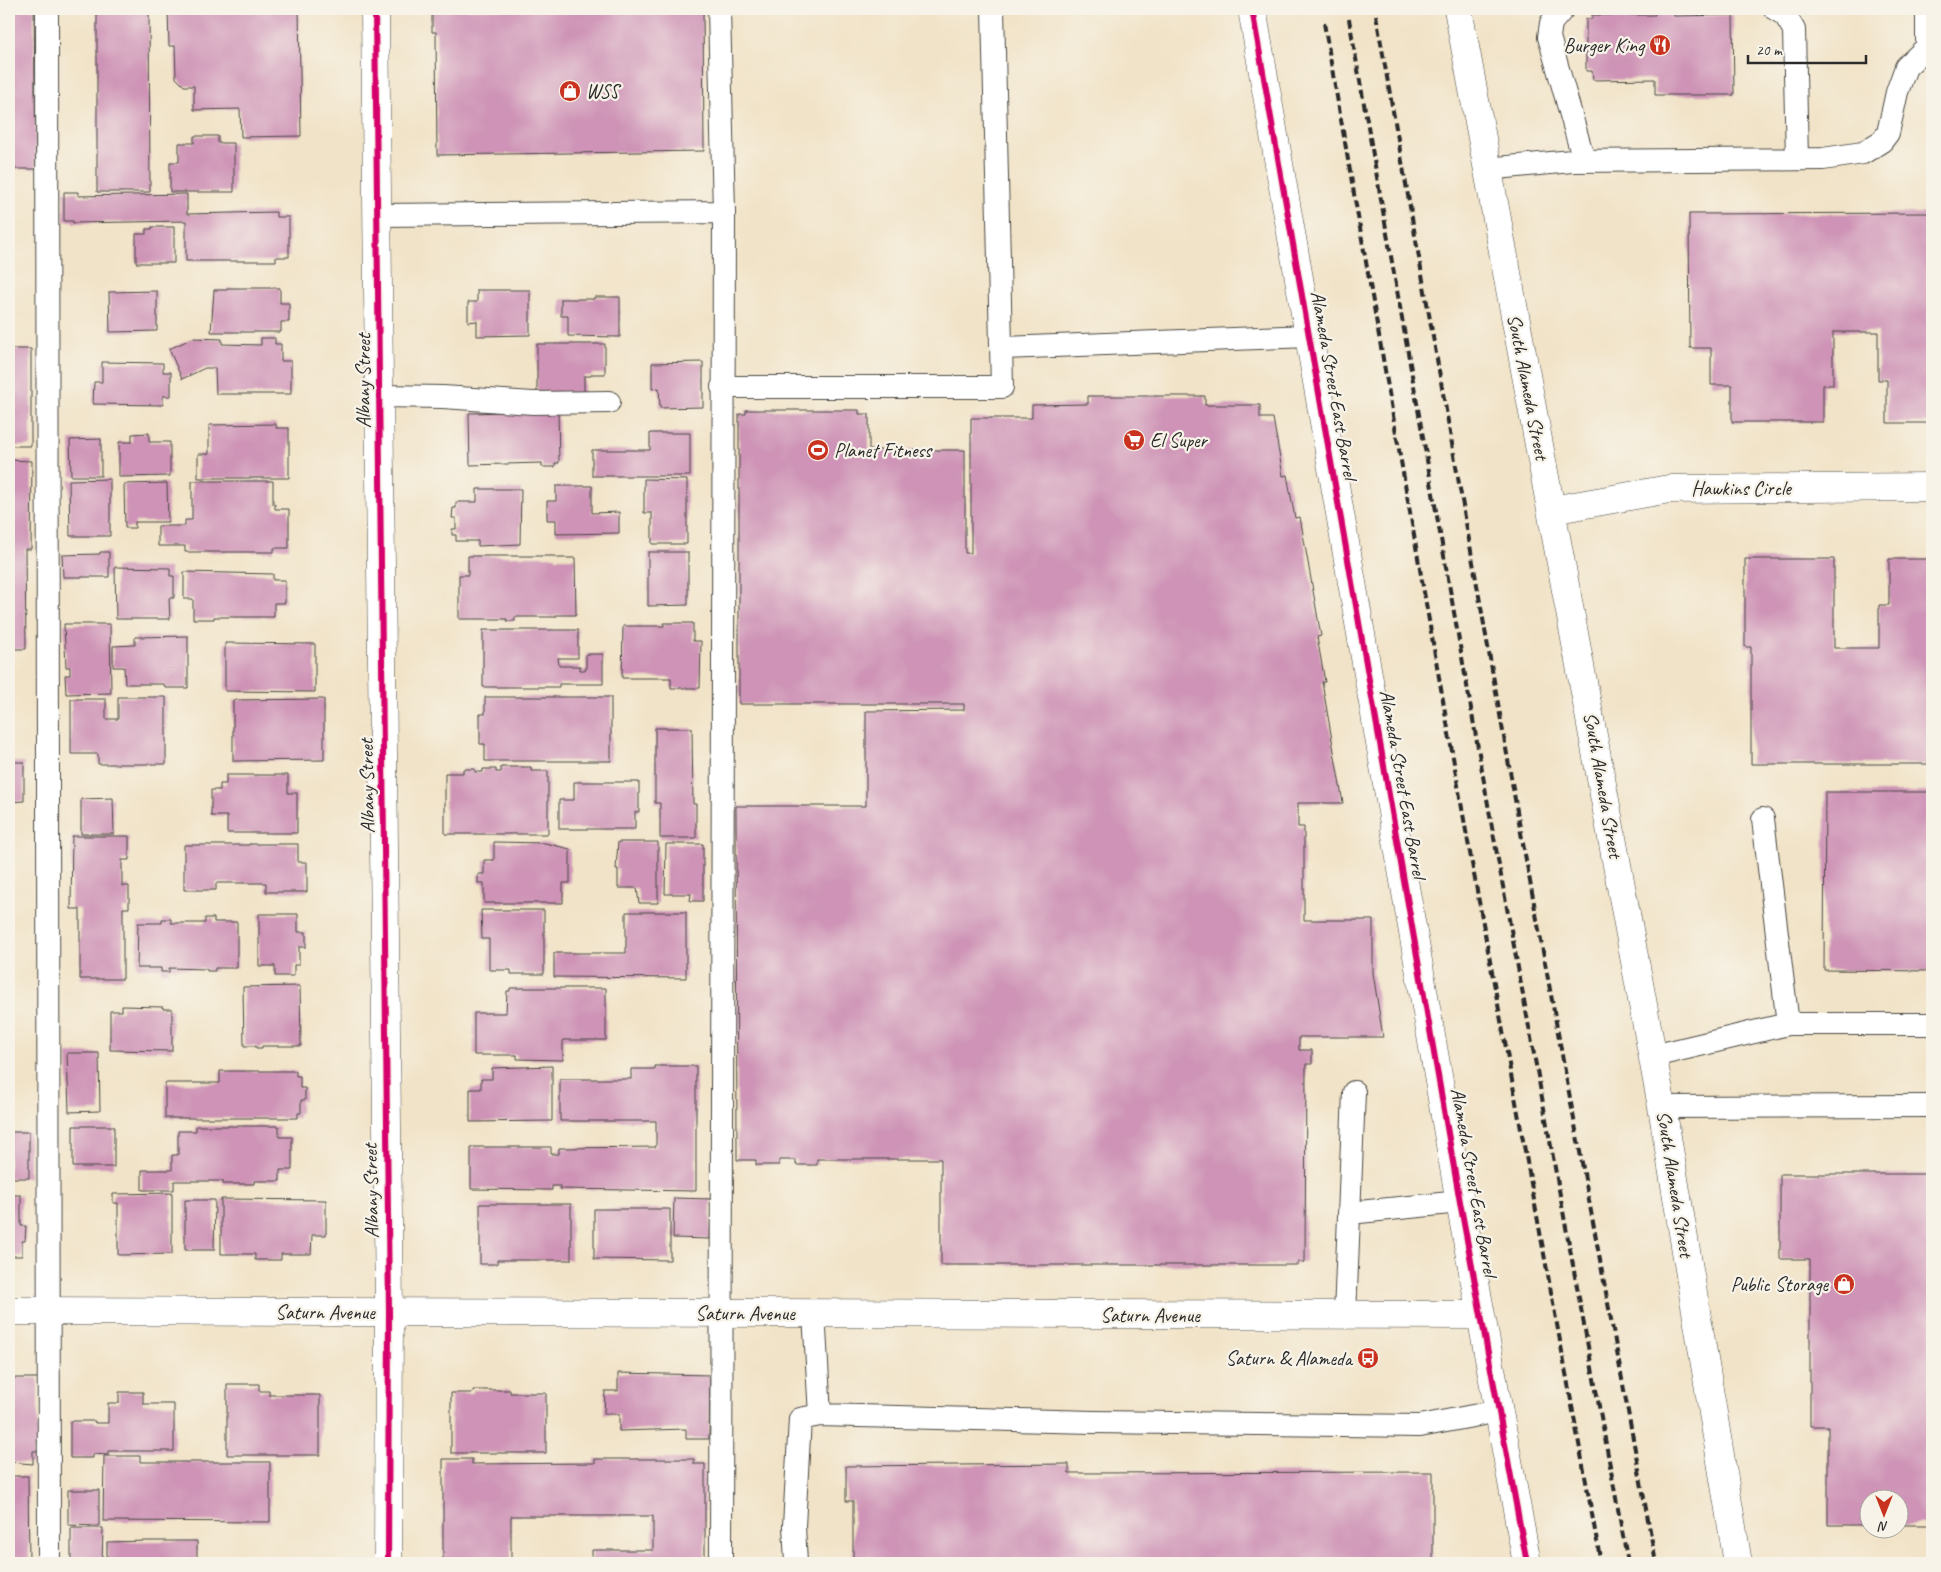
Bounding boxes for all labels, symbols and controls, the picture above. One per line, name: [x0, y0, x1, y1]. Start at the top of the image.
scale bar: [1748, 32, 1866, 64]
place label: Burger King: [1564, 33, 1646, 58]
restaurant icon: Burger King: [1648, 33, 1672, 57]
text: 20 m: [1756, 41, 1783, 60]
shop icon: WSS: [558, 79, 582, 103]
place label: WSS: [586, 79, 622, 104]
street label: Alameda Street East Barrel: [1305, 289, 1363, 485]
street label: South Alameda Street: [1502, 312, 1555, 464]
street label: Albany Street: [351, 331, 376, 428]
supermarket icon: El Super: [1122, 428, 1146, 452]
place label: El Super: [1150, 428, 1209, 453]
sports icon: Planet Fitness: [806, 438, 830, 462]
place label: Planet Fitness: [834, 438, 933, 463]
street label: Hawkins Circle: [1691, 476, 1792, 501]
street label: Alameda Street East Barrel: [1374, 688, 1432, 884]
street label: South Alameda Street: [1578, 710, 1629, 862]
street label: Albany Street: [354, 736, 380, 834]
street label: Alameda Street East Barrel: [1445, 1086, 1503, 1282]
street label: South Alameda Street: [1651, 1109, 1699, 1261]
street label: Albany Street: [358, 1141, 384, 1239]
place label: Public Storage: [1731, 1272, 1829, 1297]
shop icon: Public Storage: [1832, 1272, 1856, 1296]
street label: Saturn Avenue: [275, 1300, 376, 1325]
street label: Saturn Avenue: [695, 1301, 796, 1326]
street label: Saturn Avenue: [1100, 1303, 1201, 1328]
place label: Saturn & Alameda: [1226, 1346, 1354, 1371]
bus stop icon: Saturn & Alameda: [1356, 1346, 1380, 1370]
north arrow: [1858, 1490, 1908, 1540]
text: N: [1877, 1518, 1888, 1535]

